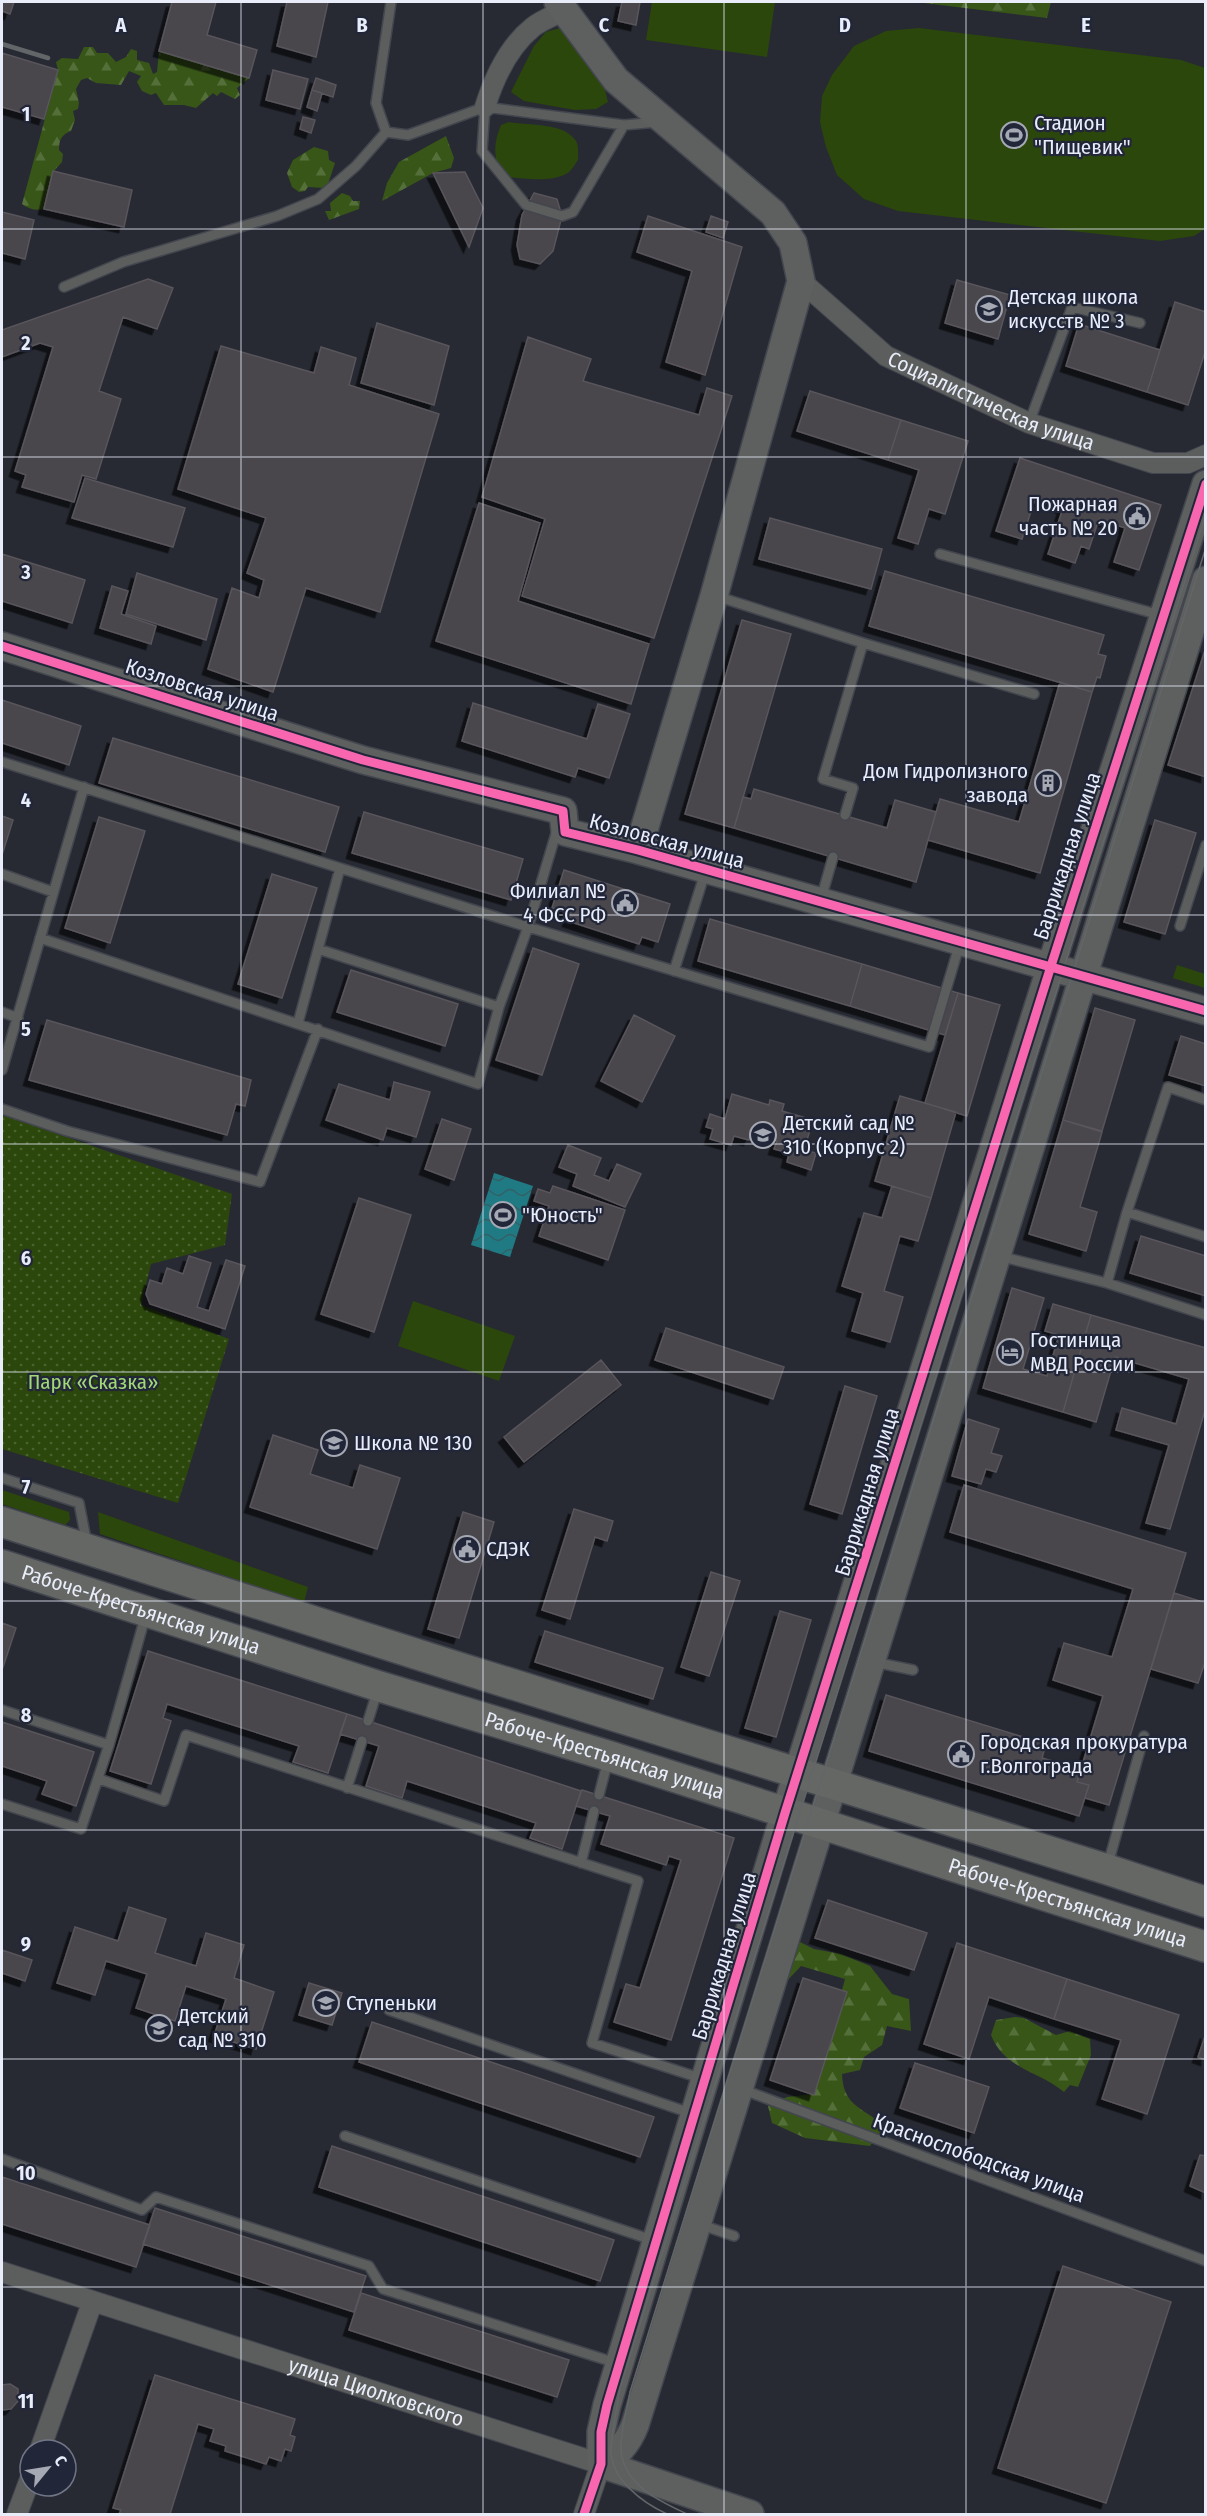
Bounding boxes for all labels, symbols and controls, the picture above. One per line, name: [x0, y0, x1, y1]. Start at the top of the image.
text: A: [115, 13, 128, 37]
text: B: [356, 13, 368, 37]
text: C: [599, 13, 610, 37]
text: D: [839, 13, 851, 37]
text: E: [1081, 13, 1091, 37]
text: 1: [22, 102, 30, 126]
place label: Стадион "Пищевик": [1034, 110, 1131, 160]
sports icon: Стадион "Пищевик": [999, 120, 1029, 150]
place label: Детская школа искусств № 3: [1007, 284, 1138, 334]
school or university icon: Детская школа искусств № 3: [974, 294, 1004, 324]
text: 2: [20, 331, 31, 355]
street label: Социалистическая улица: [884, 346, 1098, 456]
place label: Пожарная часть № 20: [1019, 491, 1118, 541]
public building icon: Пожарная часть № 20: [1122, 501, 1152, 531]
text: 3: [20, 560, 31, 584]
street label: Козловская улица: [122, 653, 282, 727]
place label: Дом Гидролизного завода: [862, 758, 1028, 808]
building icon: Дом Гидролизного завода: [1033, 768, 1063, 798]
street label: Баррикадная улица: [1028, 769, 1106, 943]
text: 4: [21, 788, 31, 812]
street label: Козловская улица: [587, 808, 747, 874]
place label: Филиал № 4 ФСС РФ: [510, 878, 606, 928]
public building icon: Филиал № 4 ФСС РФ: [610, 888, 640, 918]
text: 5: [21, 1017, 31, 1041]
place label: Детский сад № 310 (Корпус 2): [782, 1110, 915, 1160]
school or university icon: Детский сад № 310 (Корпус 2): [748, 1120, 778, 1150]
sports icon: "Юность": [488, 1200, 518, 1230]
place label: "Юность": [522, 1202, 603, 1228]
text: 6: [21, 1246, 31, 1270]
place label: Гостиница МВД России: [1030, 1327, 1135, 1377]
hotel icon: Гостиница МВД России: [995, 1337, 1025, 1367]
park label: Парк «Сказка»: [28, 1369, 158, 1395]
street label: Баррикадная улица: [829, 1405, 905, 1579]
school or university icon: Школа № 130: [319, 1428, 349, 1458]
place label: Школа № 130: [354, 1430, 472, 1456]
text: 7: [22, 1475, 31, 1499]
public building icon: СДЭК: [452, 1534, 482, 1564]
place label: СДЭК: [486, 1536, 530, 1562]
street label: Рабоче-Крестьянская улица: [18, 1559, 264, 1660]
text: 8: [21, 1703, 32, 1727]
street label: Рабоче-Крестьянская улица: [482, 1706, 727, 1805]
place label: Городская прокуратура г.Волгограда: [980, 1729, 1188, 1779]
public building icon: Городская прокуратура г.Волгограда: [946, 1739, 976, 1769]
street label: Рабоче-Крестьянская улица: [945, 1852, 1190, 1953]
street label: Баррикадная улица: [686, 1869, 762, 2043]
text: 9: [21, 1932, 31, 1956]
school or university icon: Ступеньки: [311, 1988, 341, 2018]
place label: Ступеньки: [346, 1990, 437, 2016]
place label: Детский сад № 310: [177, 2003, 267, 2053]
school or university icon: Детский сад № 310: [144, 2013, 174, 2043]
street label: Краснослободская улица: [869, 2108, 1089, 2208]
text: 10: [16, 2161, 36, 2185]
street label: улица Циолковского: [285, 2352, 467, 2432]
text: 11: [18, 2389, 34, 2413]
north arrow: [18, 2438, 78, 2498]
text: С: [50, 2452, 71, 2470]

